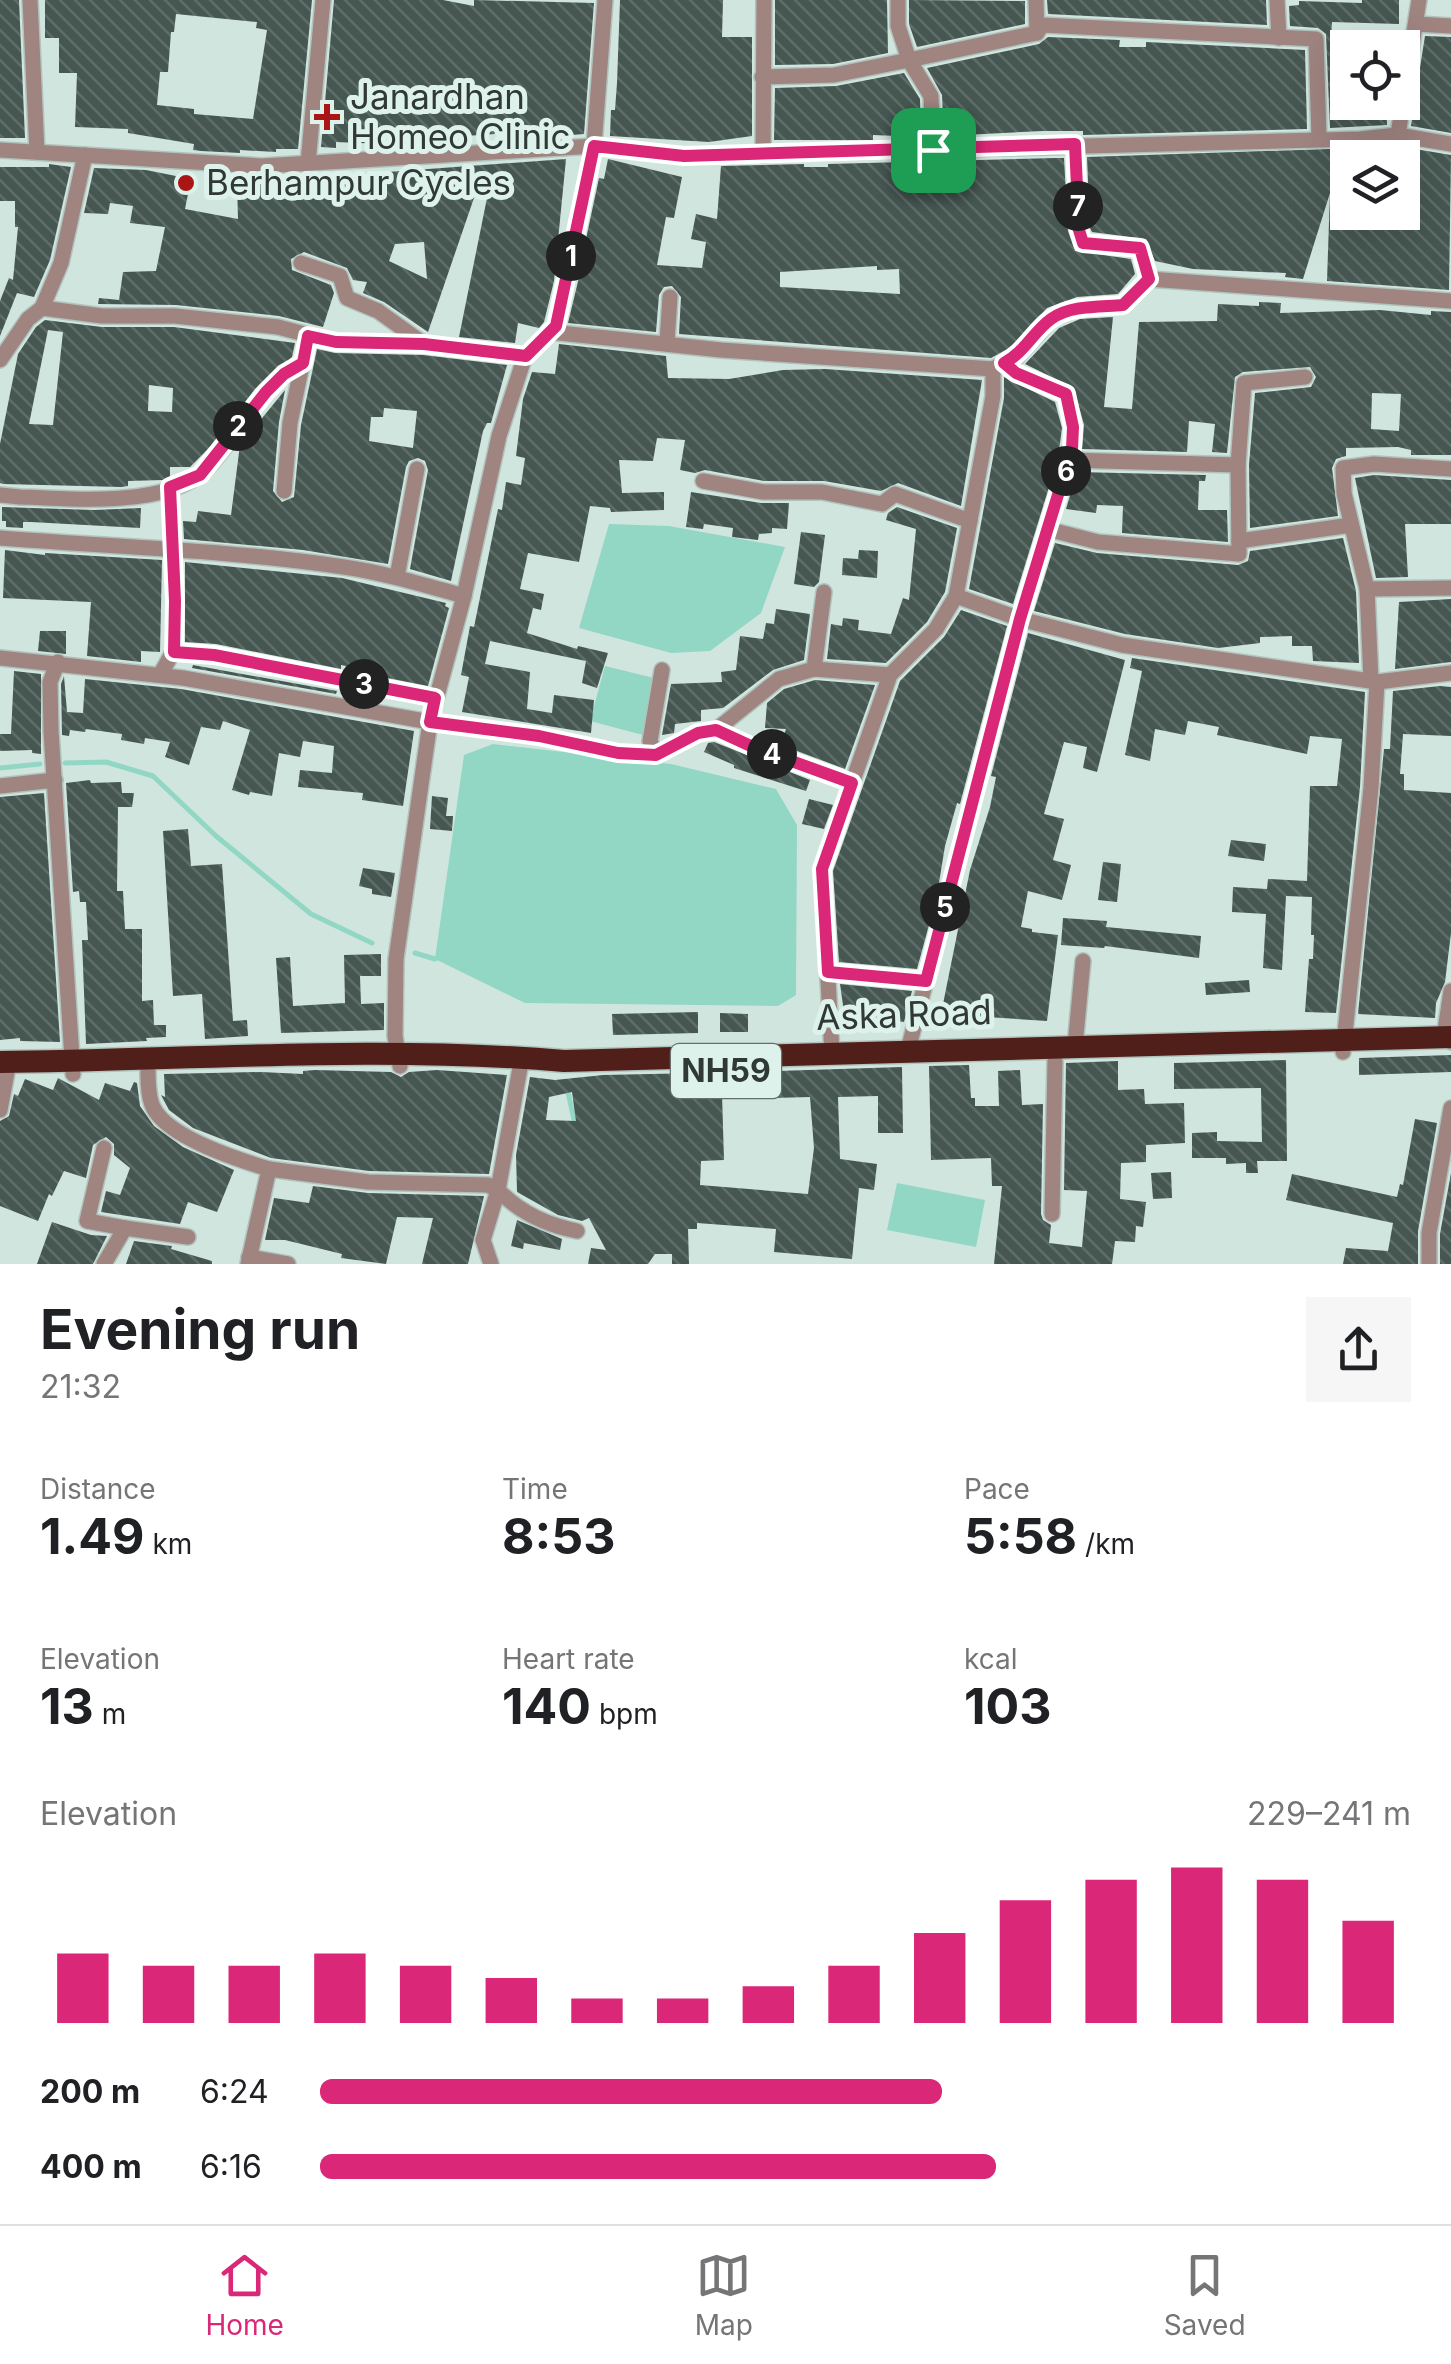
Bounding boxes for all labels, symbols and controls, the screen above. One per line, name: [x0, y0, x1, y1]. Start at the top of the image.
map controls: [1330, 30, 1420, 230]
button: locate: [1330, 30, 1420, 120]
place label: Janardhan Homeo Clinic: [350, 75, 571, 157]
marker: Janardhan Homeo Clinic: [314, 104, 340, 130]
pin: [891, 108, 976, 193]
icon: arrive: [906, 123, 961, 178]
button: layers: [1330, 140, 1420, 230]
place label: Berhampur Cycles: [206, 161, 511, 203]
marker: Berhampur Cycles: [175, 172, 197, 194]
pin: 7: [1053, 181, 1103, 231]
text: 7: [1070, 189, 1086, 223]
pin: 1: [546, 231, 596, 281]
text: 1: [565, 239, 577, 273]
pin: 2: [213, 401, 263, 451]
text: 2: [229, 409, 247, 443]
pin: 6: [1041, 446, 1091, 496]
text: 6: [1057, 454, 1075, 488]
pin: 3: [339, 659, 389, 709]
text: 3: [355, 667, 373, 701]
pin: 4: [747, 729, 797, 779]
text: 4: [763, 737, 781, 771]
pin: 5: [920, 882, 970, 932]
text: 5: [936, 890, 954, 924]
street label: Aska Road: [815, 990, 993, 1038]
road number: NH59: [671, 1044, 781, 1098]
text: Evening run: [40, 1296, 360, 1362]
button: share: [1306, 1297, 1411, 1402]
text: 21:32: [40, 1367, 121, 1406]
text: Distance: [40, 1472, 156, 1506]
text: Time: [502, 1472, 568, 1506]
text: Pace: [964, 1472, 1030, 1506]
text: 1.49: [40, 1506, 145, 1566]
text: 8:53: [502, 1506, 615, 1566]
text: 5:58: [964, 1506, 1077, 1566]
text: km: [145, 1527, 192, 1561]
text: /km: [1077, 1527, 1135, 1561]
text: Elevation: [40, 1642, 160, 1676]
text: Heart rate: [502, 1642, 635, 1676]
text: kcal: [964, 1642, 1018, 1676]
text: 13: [40, 1676, 94, 1736]
text: 140: [502, 1676, 591, 1736]
text: 103: [964, 1676, 1052, 1736]
text: m: [94, 1697, 126, 1731]
text: bpm: [591, 1697, 658, 1731]
text: Elevation: [40, 1794, 177, 1833]
text: 229–241 m: [1247, 1794, 1411, 1833]
text: 200 m: [40, 2072, 140, 2111]
text: 6:24: [200, 2072, 269, 2111]
text: 400 m: [40, 2147, 142, 2186]
text: 6:16: [200, 2147, 262, 2186]
tab: Home: [205, 2248, 284, 2342]
tab: Map: [695, 2248, 753, 2342]
tab: Saved: [1164, 2248, 1246, 2342]

